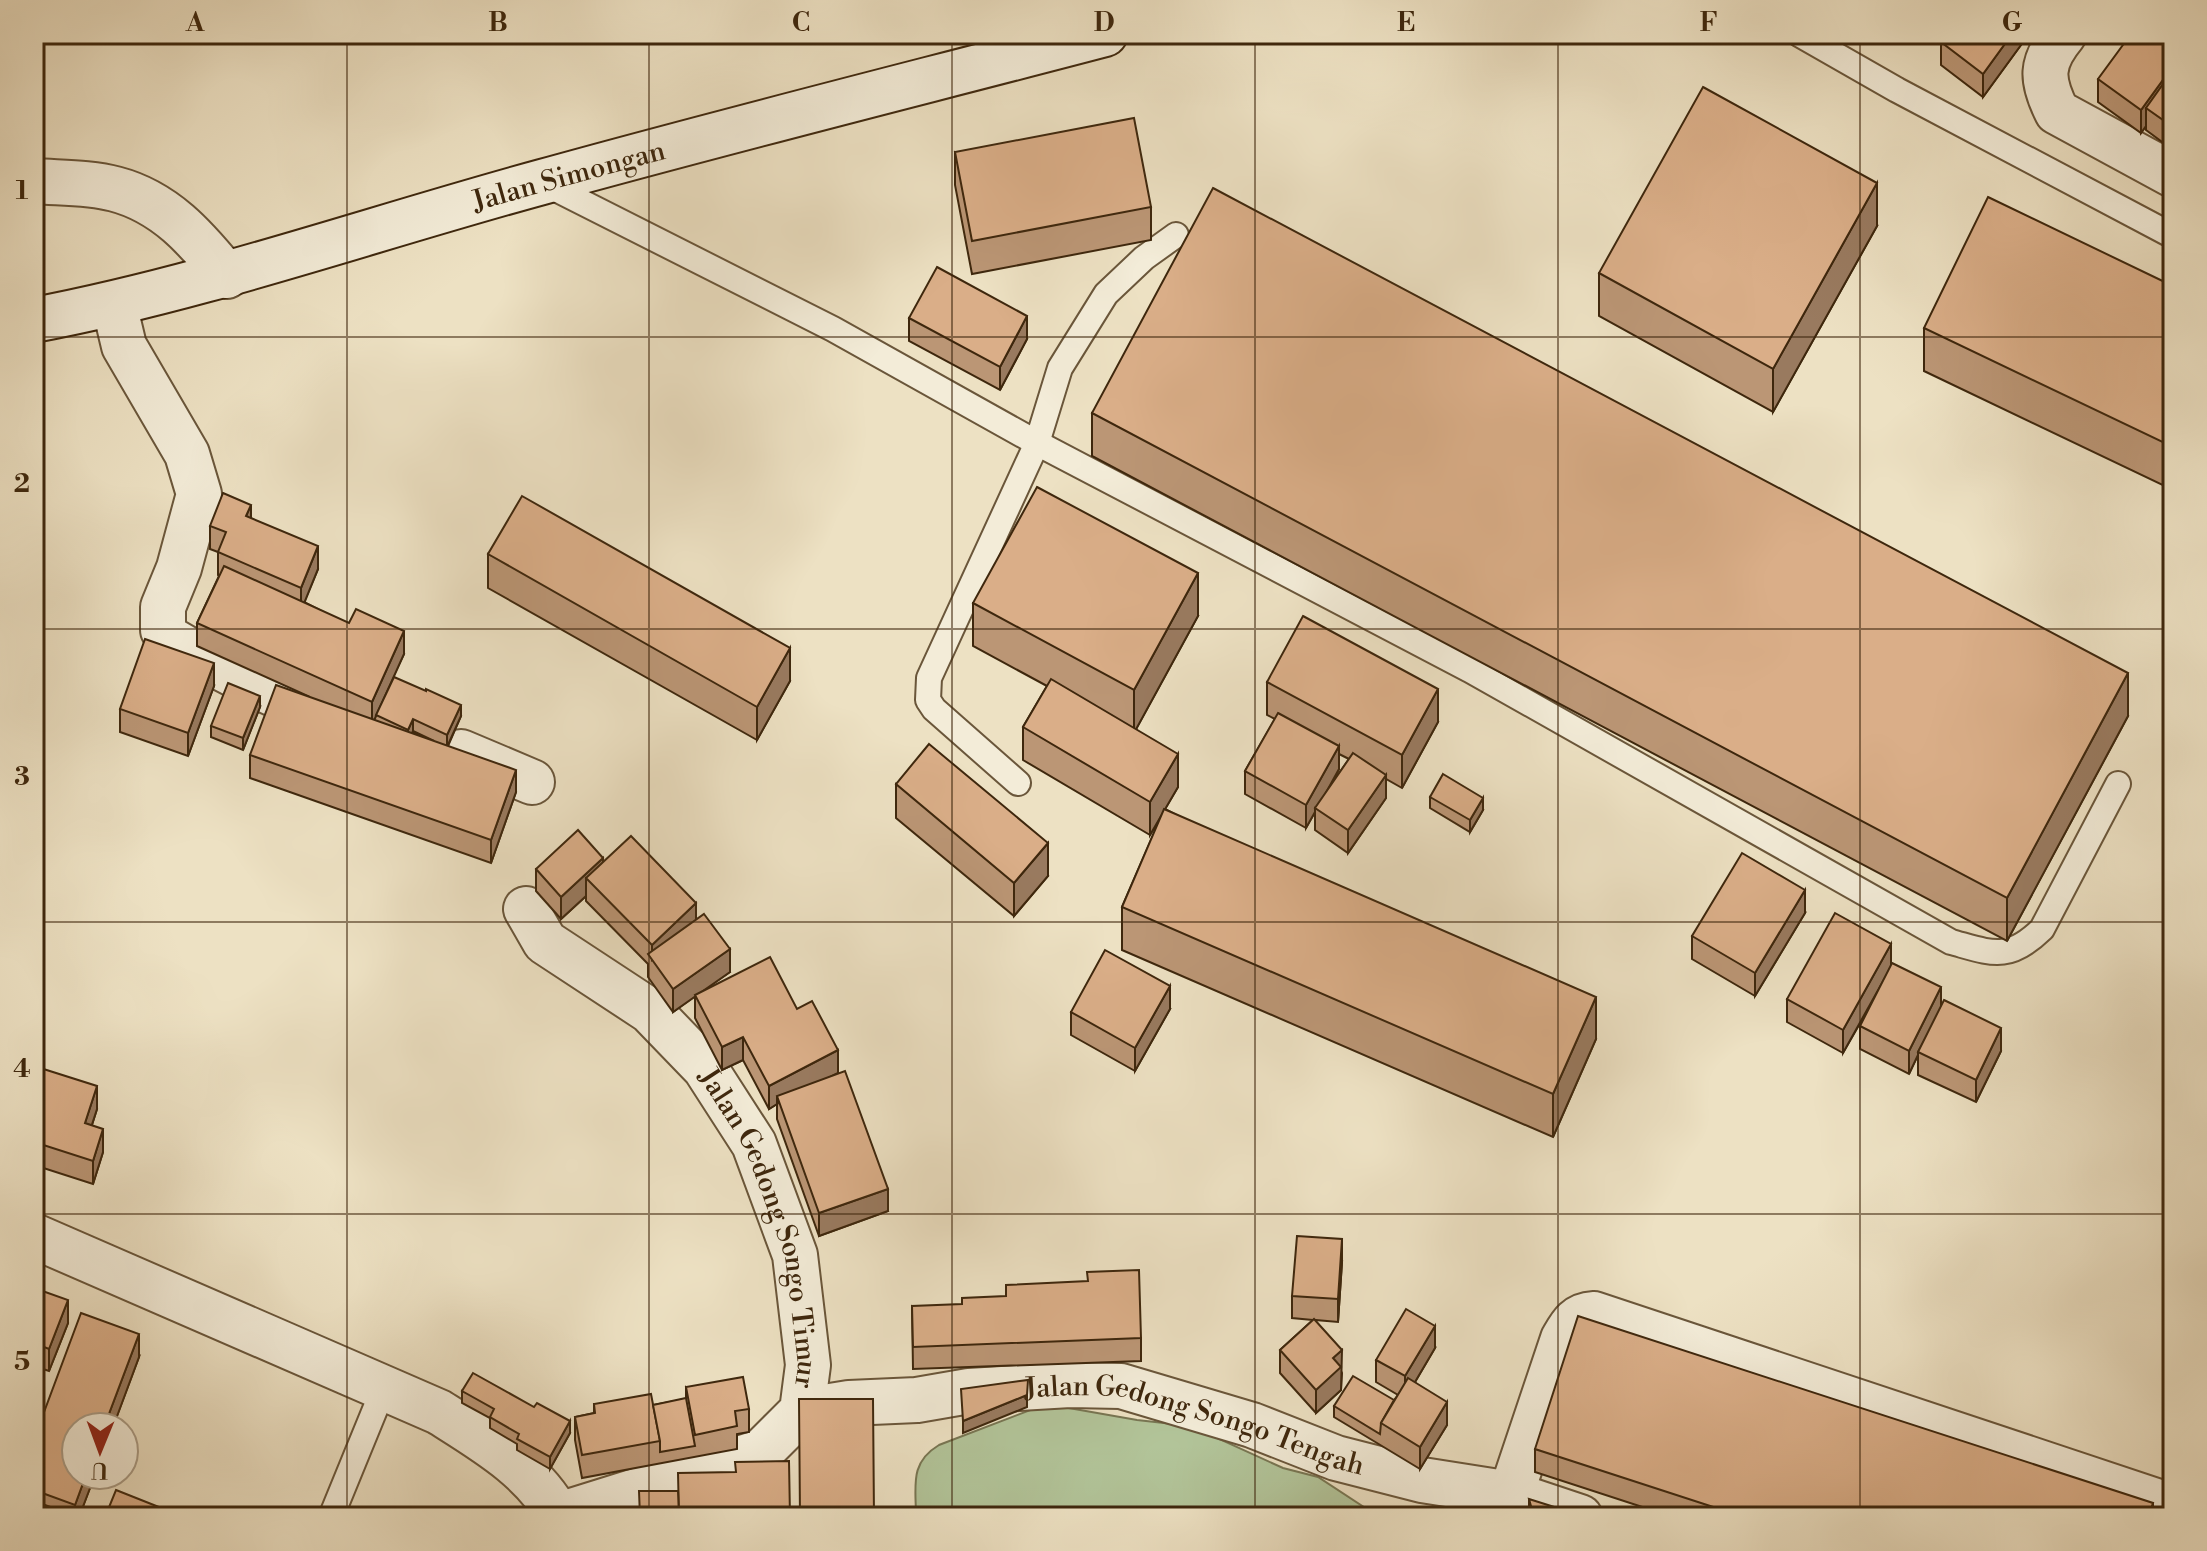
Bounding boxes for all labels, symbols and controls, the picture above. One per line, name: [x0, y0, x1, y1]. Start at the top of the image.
text: A: [185, 7, 205, 39]
text: B: [488, 7, 508, 39]
text: C: [792, 7, 810, 39]
text: D: [1094, 7, 1114, 39]
text: E: [1397, 7, 1415, 39]
text: F: [1700, 7, 1718, 39]
text: G: [2002, 7, 2023, 39]
street label: Jalan Simongan: [467, 133, 669, 220]
text: 1: [16, 175, 29, 207]
text: 2: [14, 468, 30, 500]
text: 3: [14, 761, 30, 793]
text: 4: [13, 1053, 31, 1085]
street label: Jalan Gedong Songo Timur: [690, 1061, 824, 1391]
text: 5: [14, 1346, 30, 1378]
street label: Jalan Gedong Songo Tengah: [1022, 1369, 1368, 1484]
north arrow: [60, 1411, 140, 1491]
text: U: [91, 1456, 108, 1483]

